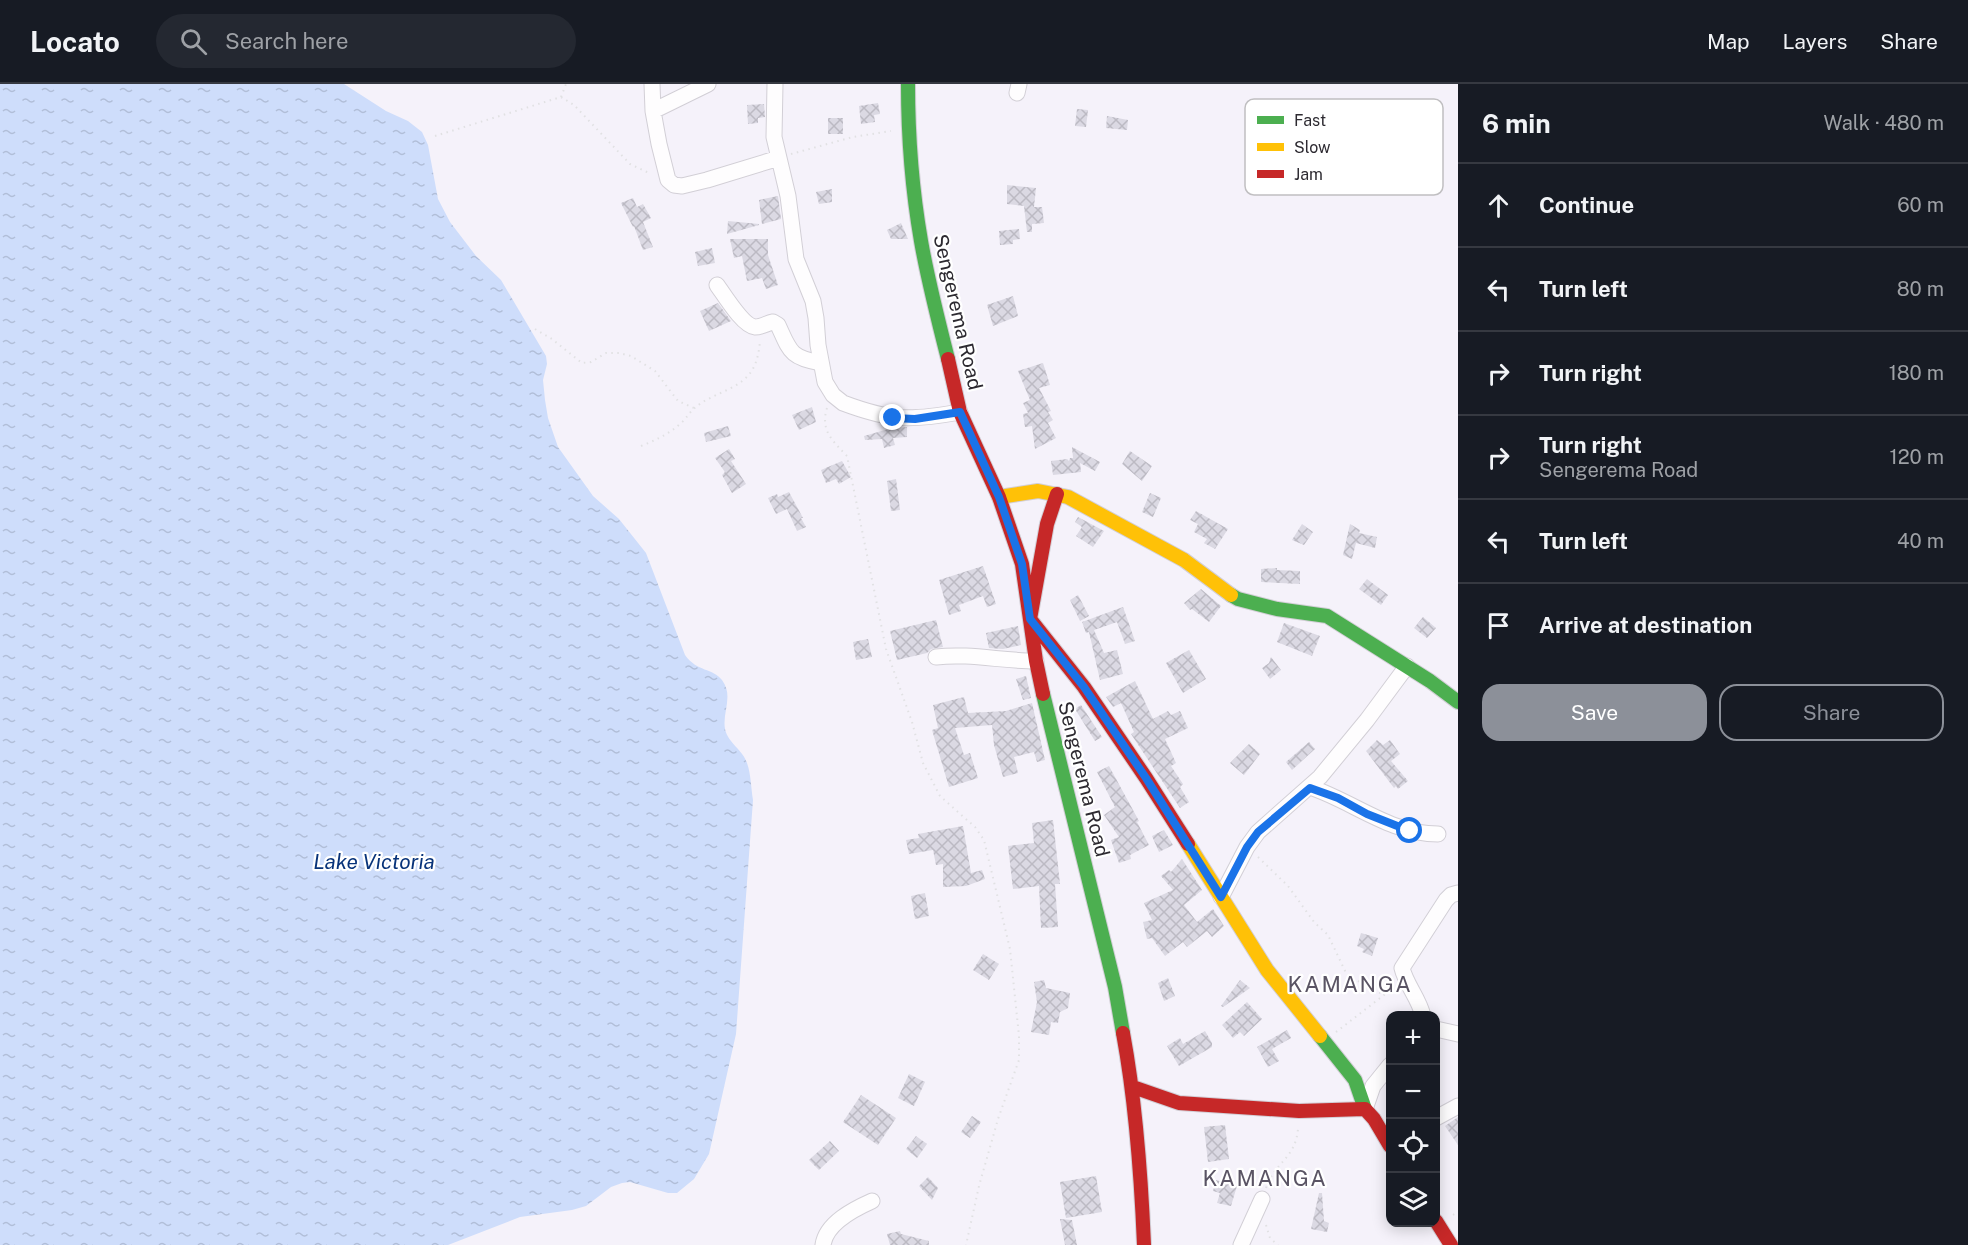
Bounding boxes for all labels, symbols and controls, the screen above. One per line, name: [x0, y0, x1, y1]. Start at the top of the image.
search box: [156, 14, 576, 68]
text: Locato: [30, 25, 120, 58]
icon: search: [177, 25, 210, 58]
text: Search here: [225, 28, 348, 54]
text: Map: [1707, 29, 1750, 54]
text: Layers: [1783, 29, 1847, 54]
text: Share: [1880, 29, 1938, 54]
legend: [1245, 99, 1443, 195]
text: 6 min: [1482, 108, 1551, 139]
text: Fast: [1294, 111, 1326, 130]
text: Walk · 480 m: [1824, 111, 1944, 135]
text: Slow: [1294, 138, 1331, 157]
text: Jam: [1294, 165, 1323, 184]
icon: ahead: [1482, 189, 1515, 222]
text: Continue: [1539, 192, 1634, 218]
text: 60 m: [1897, 193, 1944, 217]
street label: Sengerema Road: [928, 232, 988, 392]
icon: left: [1482, 273, 1515, 306]
text: Turn left: [1539, 276, 1628, 302]
text: 80 m: [1897, 277, 1944, 301]
icon: right: [1482, 357, 1515, 390]
text: Turn right: [1539, 360, 1642, 386]
text: 180 m: [1889, 361, 1944, 385]
route end: [879, 404, 905, 430]
text: Turn right: [1539, 432, 1642, 458]
icon: right: [1482, 441, 1515, 474]
text: 120 m: [1890, 445, 1944, 469]
text: Sengerema Road: [1539, 458, 1698, 482]
icon: left: [1482, 525, 1515, 558]
text: Turn left: [1539, 528, 1628, 554]
text: 40 m: [1897, 529, 1944, 553]
icon: arrive: [1482, 609, 1515, 642]
text: Arrive at destination: [1539, 612, 1752, 638]
button: Save: [1482, 684, 1707, 741]
button: Share: [1719, 684, 1944, 741]
street label: Sengerema Road: [1053, 699, 1115, 859]
route start: [1396, 817, 1422, 843]
water label: Lake Victoria: [313, 849, 435, 874]
district label: KAMANGA: [1288, 971, 1412, 997]
map controls: [1386, 1011, 1440, 1227]
button: +: [1386, 1011, 1440, 1065]
button: −: [1386, 1065, 1440, 1119]
button: locate: [1386, 1119, 1440, 1173]
district label: KAMANGA: [1203, 1165, 1327, 1191]
button: layers: [1386, 1173, 1440, 1227]

